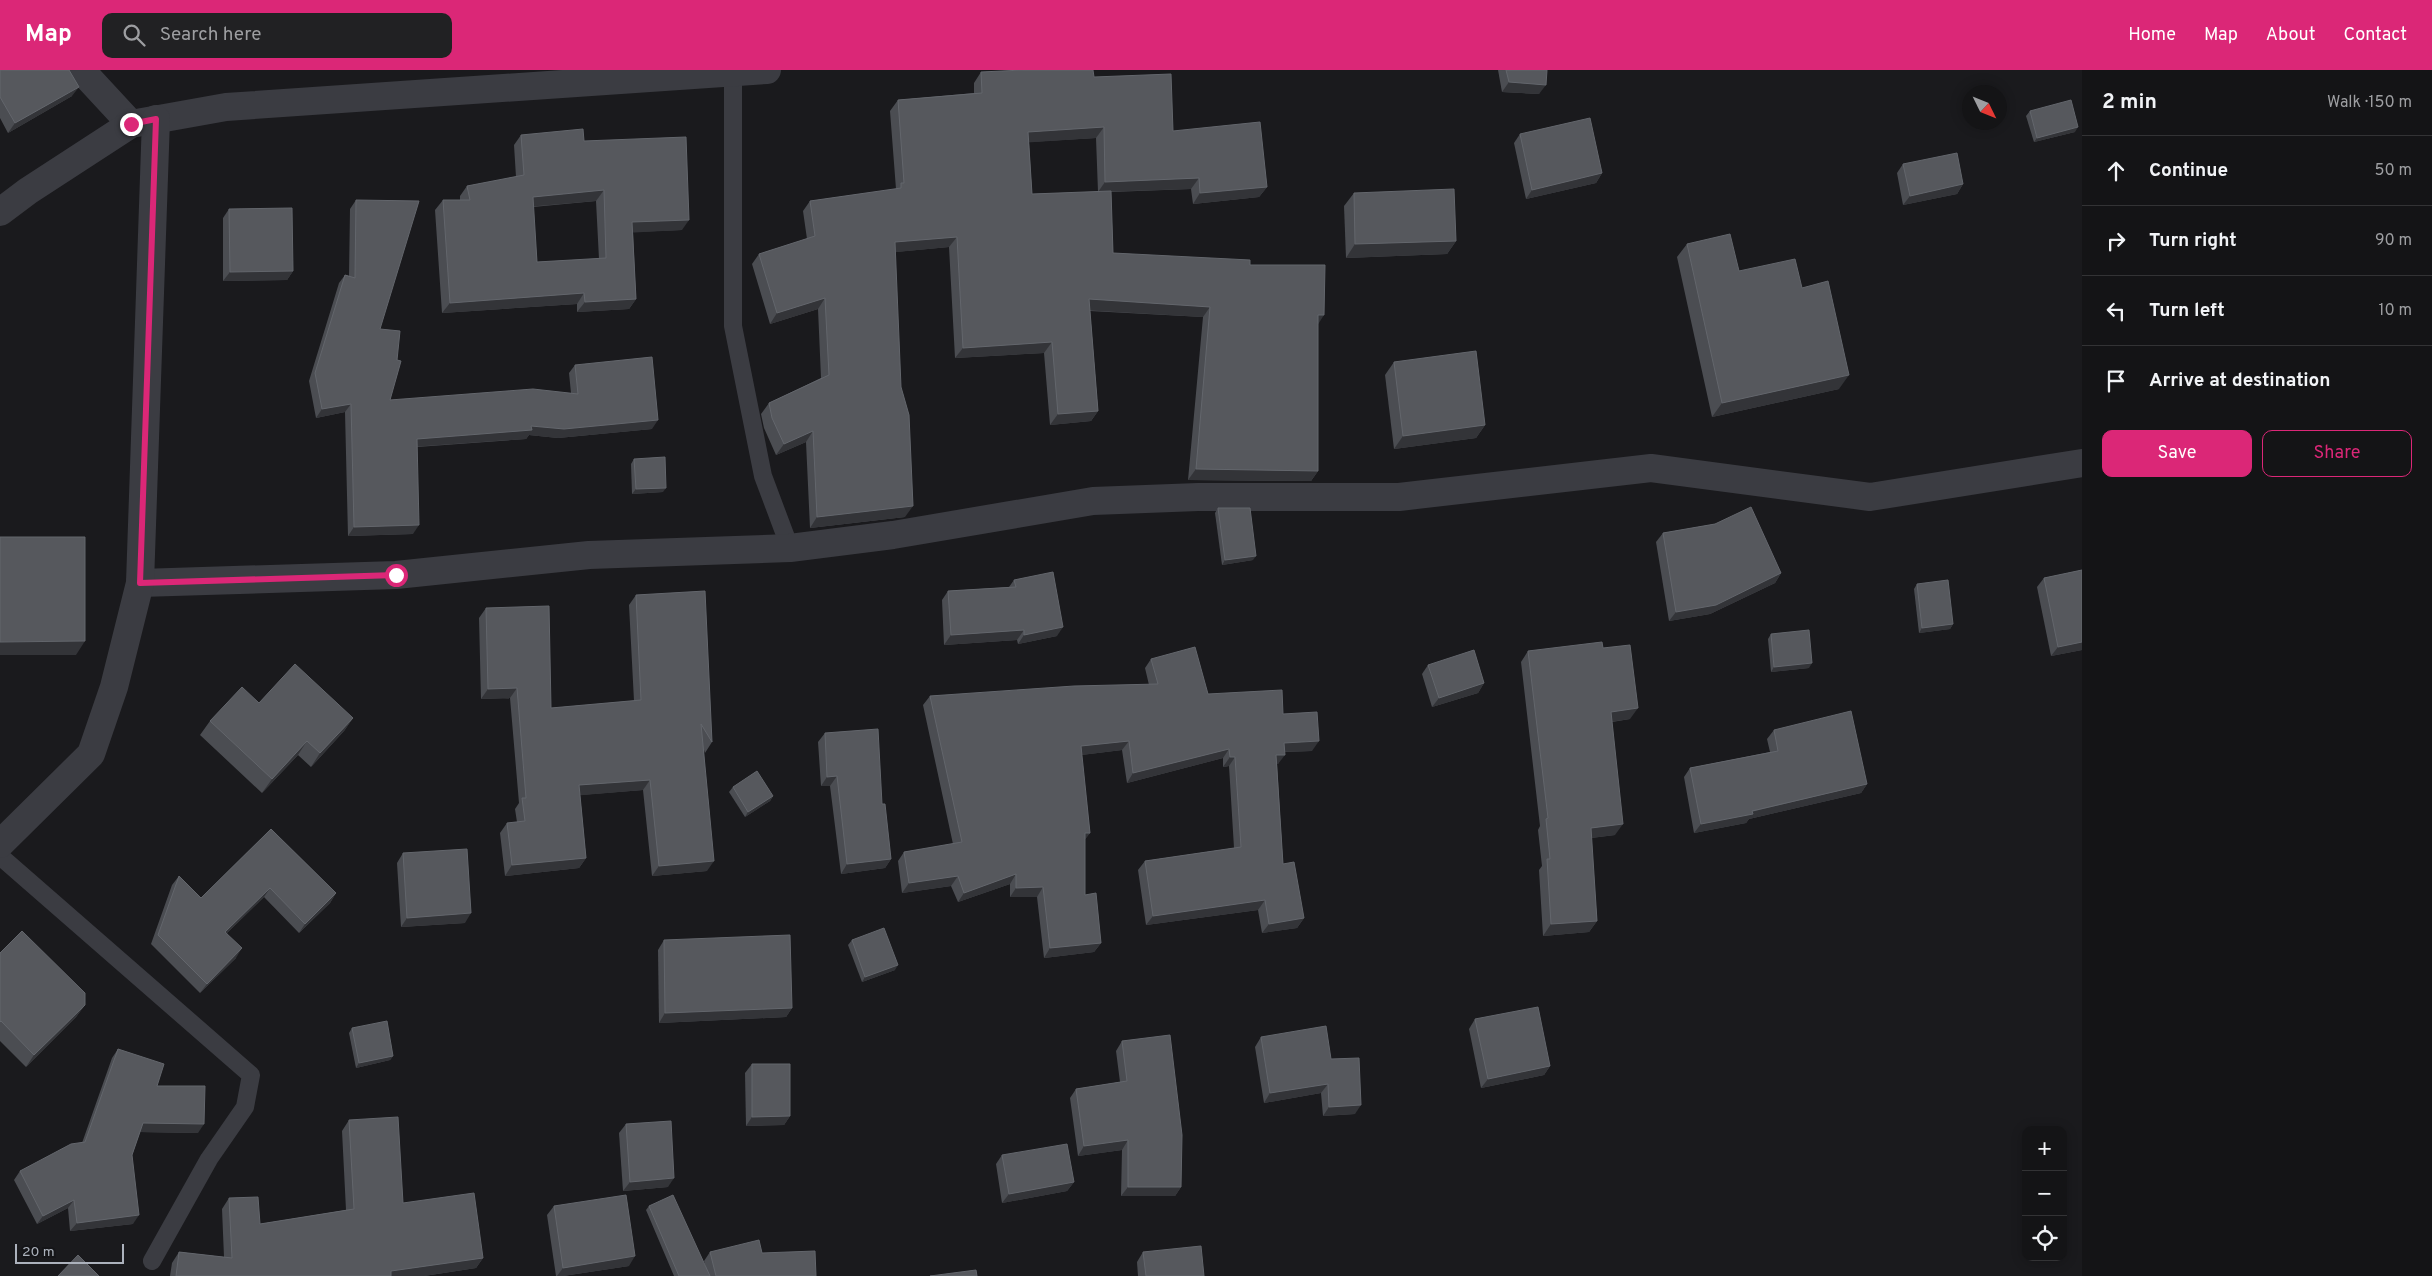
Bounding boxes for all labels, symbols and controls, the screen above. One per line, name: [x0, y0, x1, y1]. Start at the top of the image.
search box: [102, 13, 452, 58]
text: Map: [25, 20, 72, 50]
icon: search: [120, 21, 148, 49]
text: Search here: [160, 23, 261, 47]
text: Home: [2128, 24, 2176, 47]
text: Map: [2204, 24, 2238, 47]
text: About: [2266, 24, 2315, 47]
text: Contact: [2343, 24, 2407, 47]
north arrow: [1962, 85, 2007, 130]
text: 2 min: [2102, 89, 2157, 116]
text: Walk · 150 m: [2327, 93, 2412, 113]
route end: [120, 113, 143, 136]
icon: ahead: [2102, 157, 2130, 185]
text: Continue: [2149, 159, 2228, 183]
text: 50 m: [2375, 161, 2412, 181]
icon: right: [2102, 227, 2130, 255]
text: Turn right: [2149, 229, 2237, 253]
text: 90 m: [2375, 231, 2412, 251]
icon: left: [2102, 297, 2130, 325]
text: Turn left: [2149, 299, 2225, 323]
text: 10 m: [2378, 301, 2412, 321]
icon: arrive: [2102, 367, 2130, 395]
text: Arrive at destination: [2149, 369, 2330, 393]
button: Save: [2102, 430, 2252, 477]
button: Share: [2262, 430, 2412, 477]
route start: [385, 564, 408, 587]
map controls: [2022, 1126, 2067, 1261]
button: +: [2022, 1126, 2067, 1171]
button: −: [2022, 1171, 2067, 1216]
button: locate: [2022, 1216, 2067, 1261]
scale bar: [15, 1241, 124, 1264]
text: 20 m: [22, 1244, 55, 1261]

